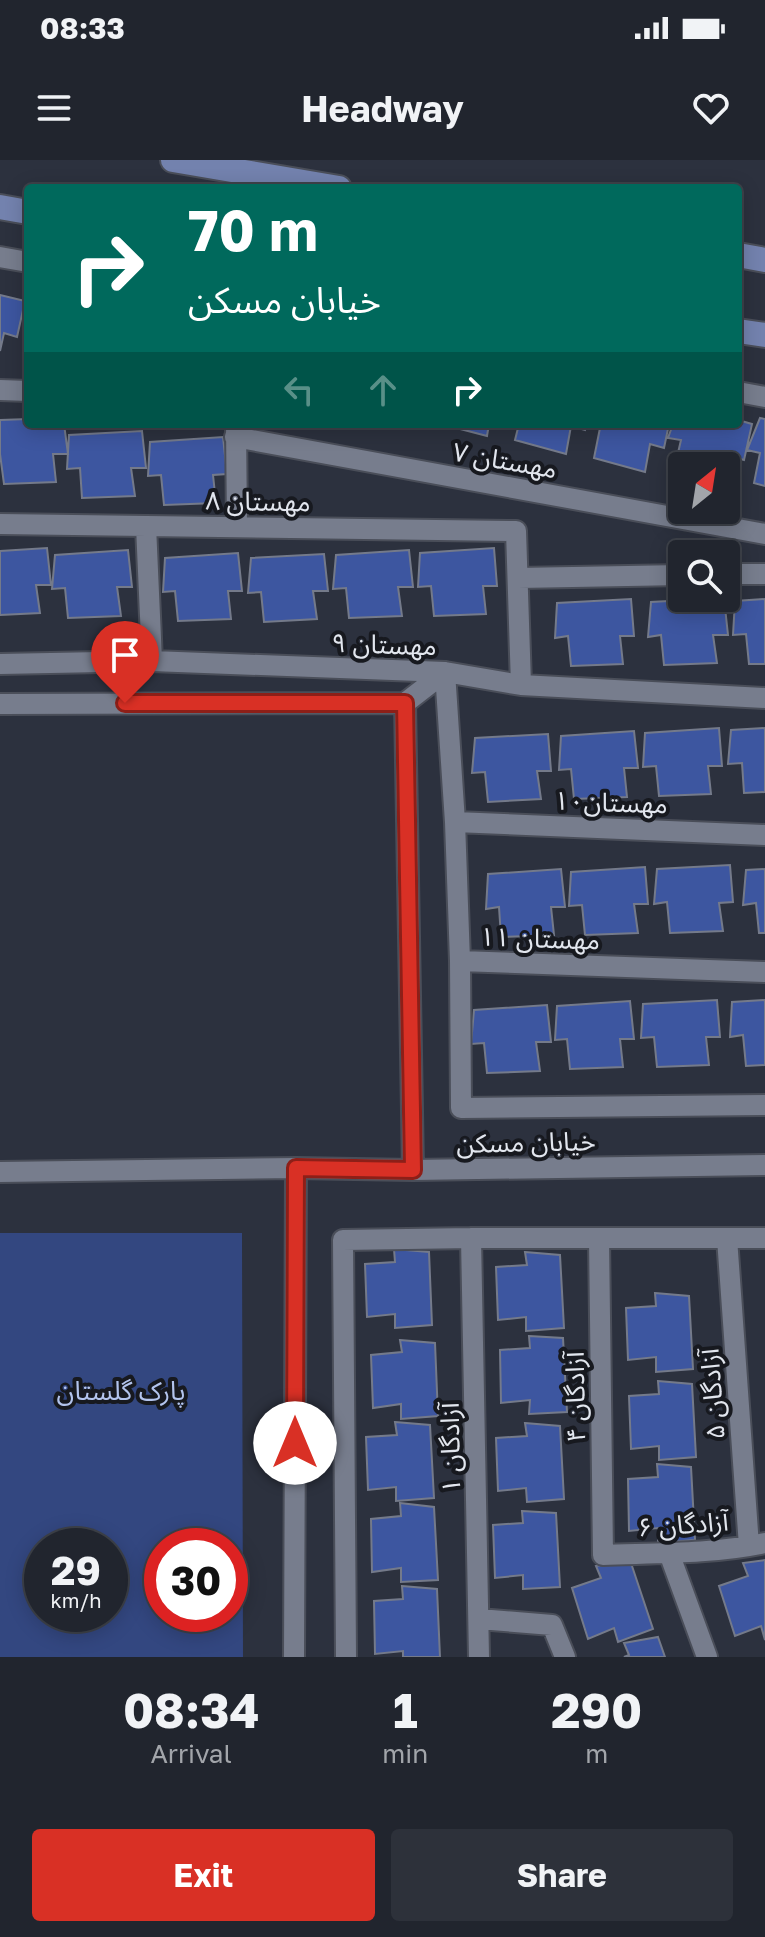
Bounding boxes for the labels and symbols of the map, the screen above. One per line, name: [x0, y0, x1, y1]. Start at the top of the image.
street label: مهستان ۷: [450, 436, 560, 484]
north arrow: [668, 452, 740, 524]
street label: مهستان ۸: [205, 485, 311, 517]
pin: [91, 621, 159, 703]
street label: مهستان ۹: [331, 627, 437, 661]
street label: مهستان۱۰: [554, 785, 668, 819]
street label: مهستان ۱۱: [479, 920, 601, 956]
street label: خیابان مسکن: [456, 1125, 596, 1159]
street label: آزادگان ۵: [693, 1346, 731, 1441]
street label: آزادگان ۴: [559, 1350, 591, 1443]
park label: پارک گلستان: [57, 1375, 185, 1408]
position arrow: [253, 1401, 337, 1485]
street label: آزادگان ۱: [434, 1401, 466, 1494]
street label: آزادگان ۶: [636, 1505, 731, 1543]
speed limit sign: 30: [144, 1528, 248, 1632]

